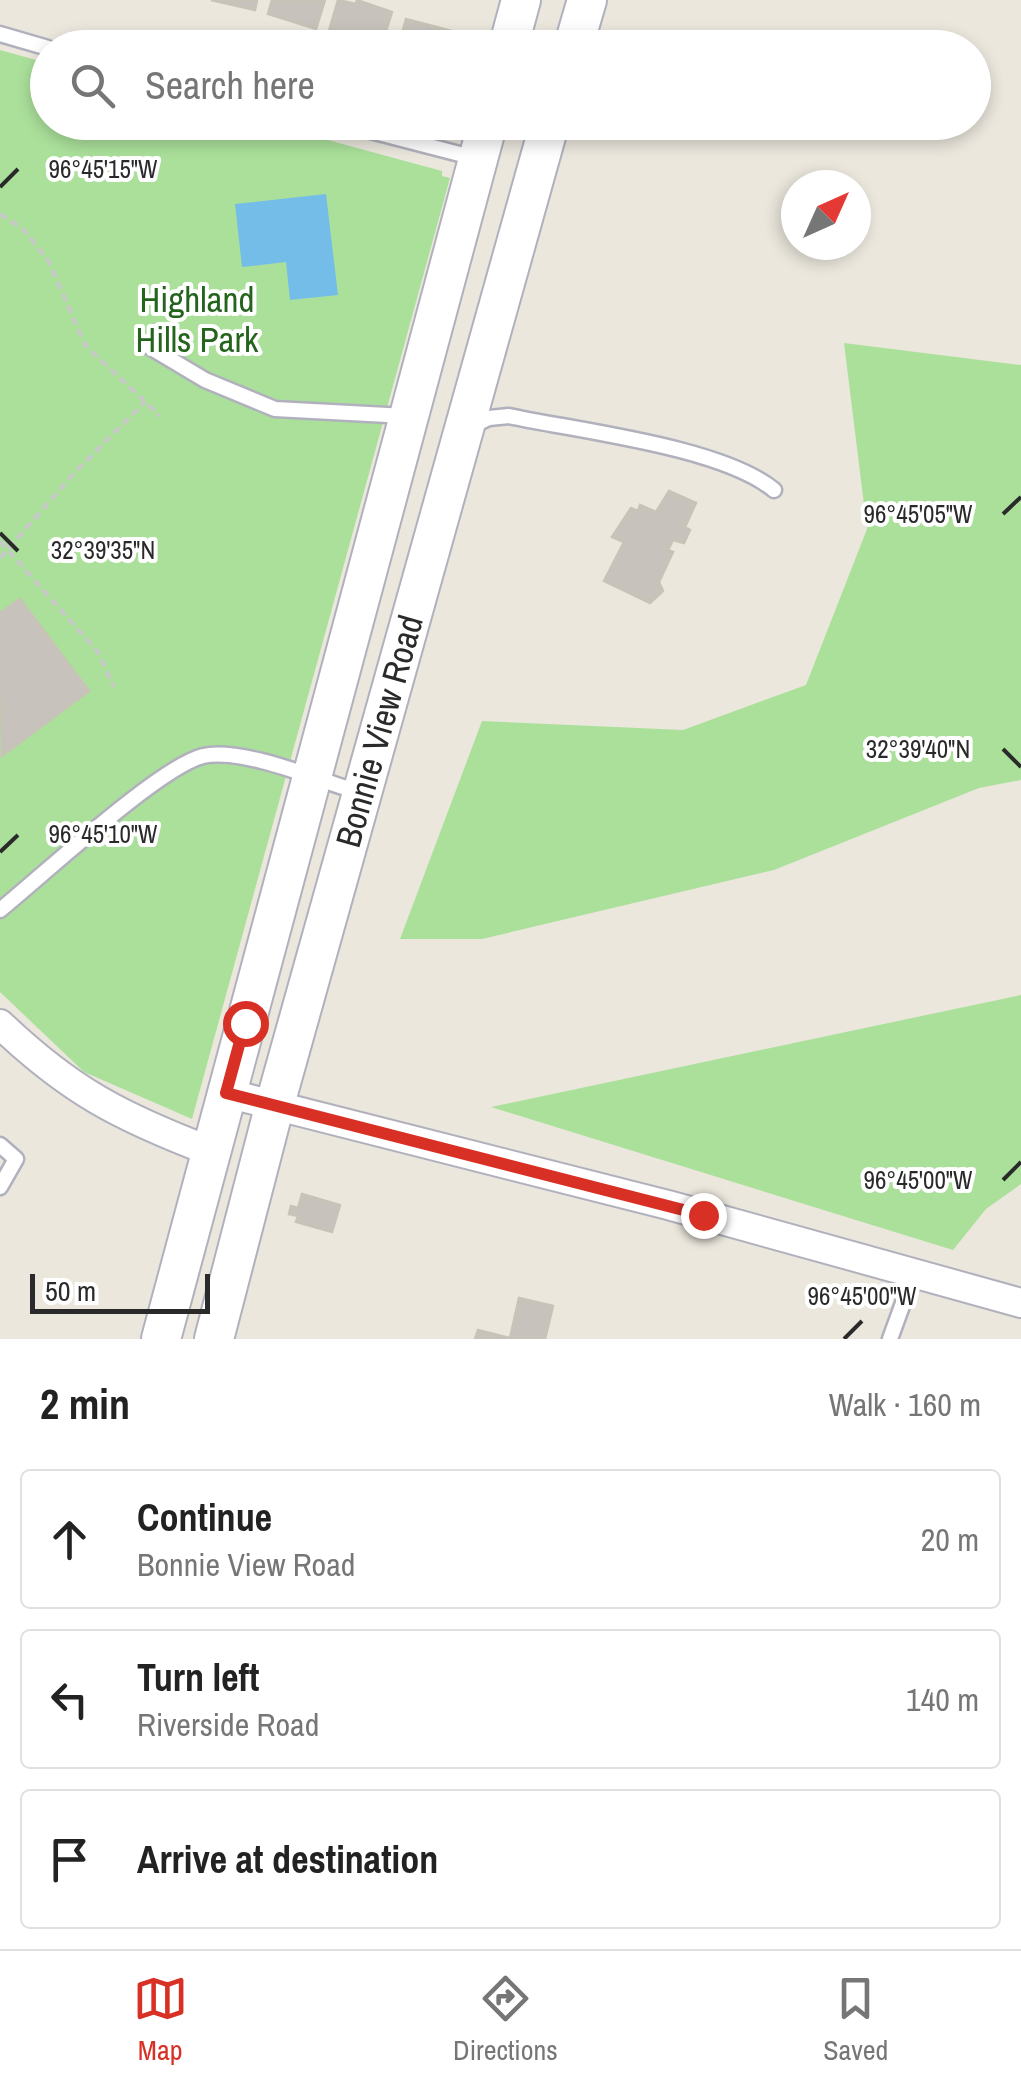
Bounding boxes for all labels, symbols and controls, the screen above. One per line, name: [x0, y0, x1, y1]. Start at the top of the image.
search box: [30, 30, 991, 140]
icon: search: [65, 58, 120, 113]
text: Search here: [145, 60, 315, 111]
text: 96°45'15"W: [49, 152, 158, 186]
north arrow: [781, 170, 871, 260]
park label: Highland Hills Park: [136, 276, 259, 363]
text: 96°45'05"W: [864, 497, 973, 531]
text: 32°39'35"N: [51, 533, 155, 567]
street label: Bonnie View Road: [324, 610, 434, 852]
text: 32°39'40"N: [866, 732, 970, 766]
text: 96°45'10"W: [49, 817, 158, 851]
route start: [223, 1001, 269, 1047]
text: 96°45'00"W: [864, 1163, 973, 1197]
route end: [681, 1193, 727, 1239]
scale bar: [30, 1269, 210, 1314]
text: 50 m: [45, 1272, 96, 1310]
text: 96°45'00"W: [808, 1279, 917, 1313]
text: 2 min: [40, 1376, 130, 1432]
text: Walk · 160 m: [829, 1383, 981, 1426]
text: Continue: [137, 1492, 272, 1543]
icon: ahead: [42, 1512, 97, 1567]
text: 20 m: [921, 1518, 979, 1561]
text: Bonnie View Road: [137, 1543, 355, 1586]
text: Turn left: [137, 1652, 259, 1703]
icon: left: [42, 1672, 97, 1727]
text: 140 m: [906, 1678, 979, 1721]
text: Riverside Road: [137, 1703, 319, 1746]
icon: arrive: [42, 1832, 97, 1887]
text: Arrive at destination: [137, 1834, 438, 1885]
tab: Map: [133, 1971, 188, 2069]
tab: Directions: [453, 1971, 558, 2069]
tab: Saved: [823, 1971, 888, 2069]

